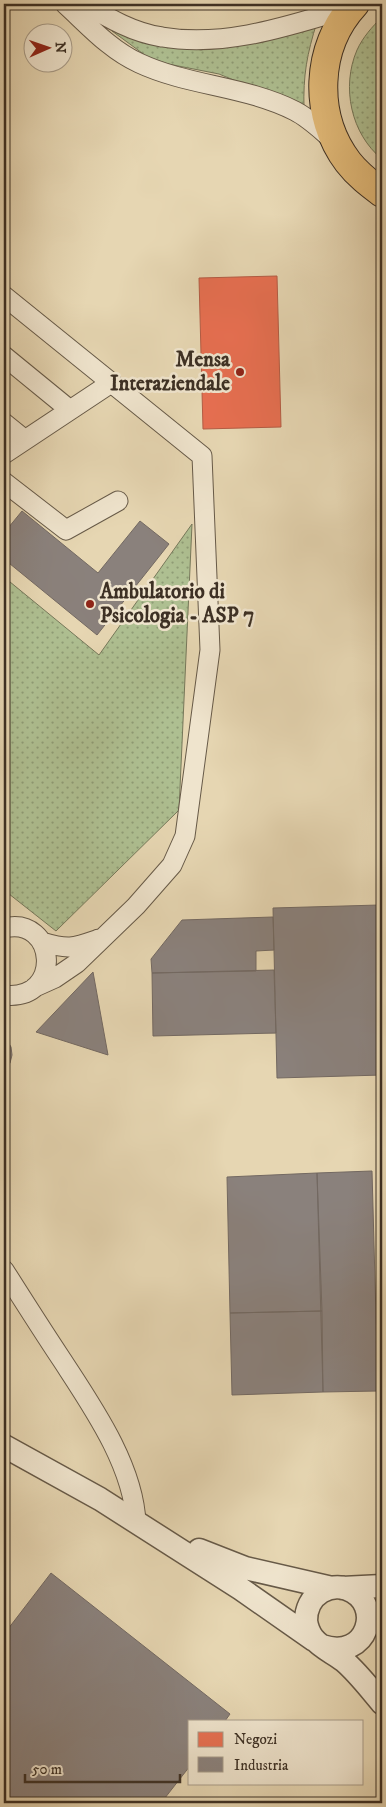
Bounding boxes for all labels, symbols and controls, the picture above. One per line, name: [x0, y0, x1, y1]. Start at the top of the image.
north arrow: [22, 22, 72, 72]
text: N: [51, 42, 69, 54]
place label: Mensa Interaziendale: [110, 347, 231, 397]
marker: Mensa Interaziendale: [234, 366, 246, 378]
place label: Ambulatorio di Psicologia - ASP 7: [99, 579, 254, 629]
marker: Ambulatorio di Psicologia - ASP 7: [84, 598, 96, 610]
legend: [188, 1720, 364, 1784]
text: Negozi: [234, 1730, 277, 1749]
scale bar: [25, 1752, 180, 1784]
text: Industria: [234, 1756, 289, 1775]
text: 50 m: [32, 1760, 62, 1779]

